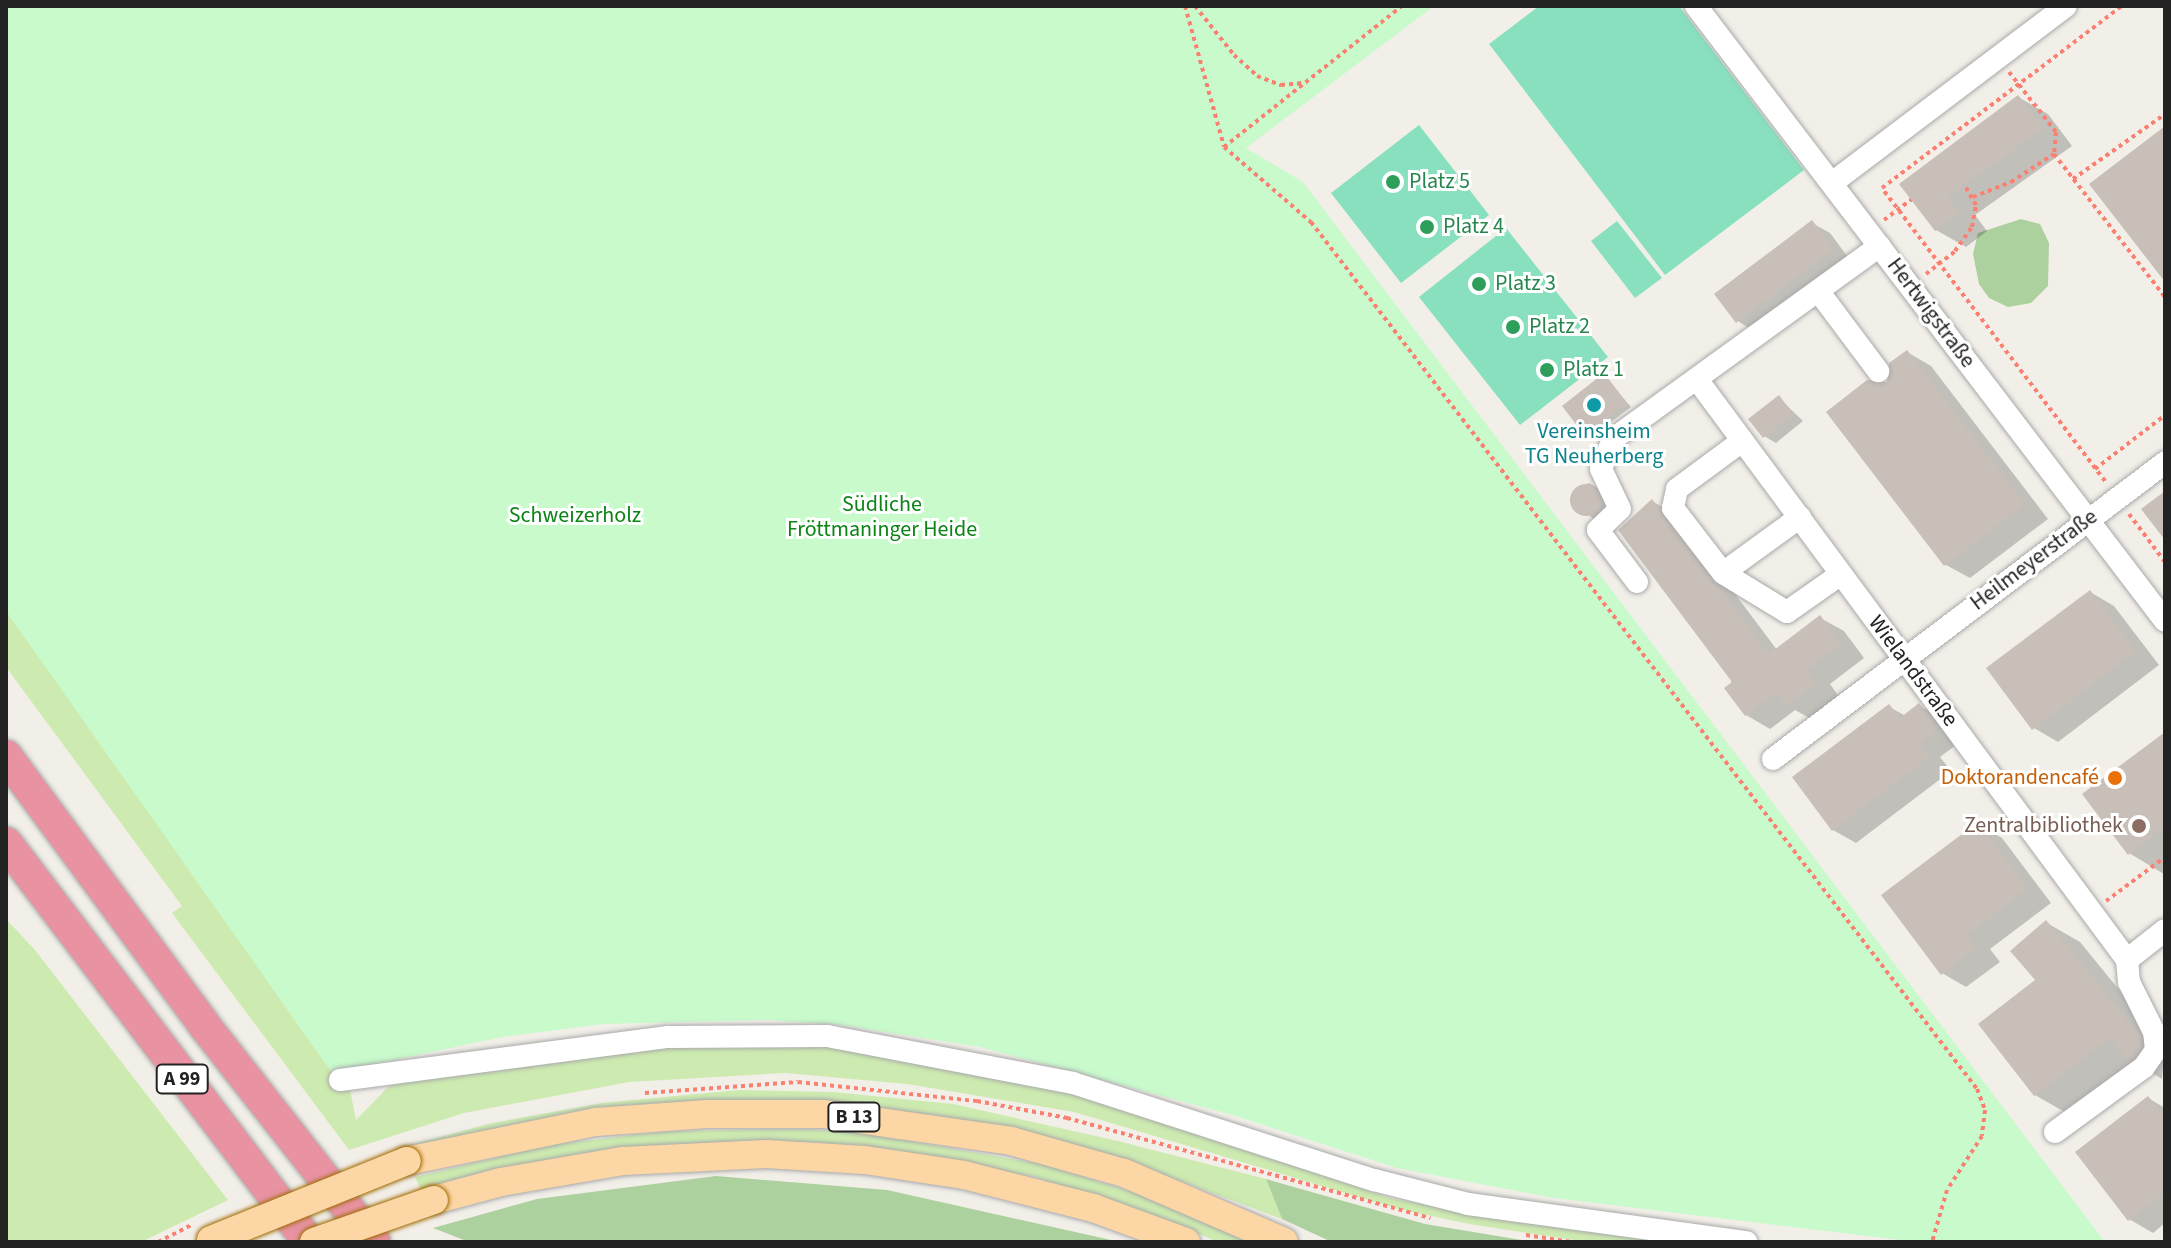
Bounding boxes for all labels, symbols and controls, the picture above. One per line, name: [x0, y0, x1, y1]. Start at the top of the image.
place label: Platz 5: [1409, 169, 1470, 195]
marker: Platz 5: [1384, 173, 1402, 191]
place label: Platz 4: [1443, 214, 1504, 240]
marker: Platz 4: [1418, 218, 1436, 236]
street label: Hertwigstraße: [1881, 253, 1981, 373]
place label: Platz 3: [1495, 271, 1556, 297]
marker: Platz 3: [1470, 275, 1488, 293]
place label: Platz 2: [1529, 314, 1590, 340]
marker: Platz 2: [1504, 318, 1522, 336]
place label: Platz 1: [1563, 357, 1624, 383]
marker: Platz 1: [1538, 361, 1556, 379]
marker: Vereinsheim TG Neuherberg: [1585, 396, 1603, 414]
place label: Vereinsheim TG Neuherberg: [1525, 418, 1663, 470]
park label: Südliche Fröttmaninger Heide: [787, 491, 977, 542]
park label: Schweizerholz: [509, 503, 641, 529]
street label: Heilmeyerstraße: [1965, 504, 2103, 616]
street label: Wielandstraße: [1863, 610, 1963, 732]
place label: Doktorandencafé: [1941, 765, 2099, 791]
marker: Doktorandencafé: [2106, 769, 2124, 787]
place label: Zentralbibliothek: [1964, 813, 2123, 839]
marker: Zentralbibliothek: [2130, 817, 2148, 835]
road number: A 99: [154, 1063, 210, 1095]
road number: B 13: [826, 1101, 882, 1133]

